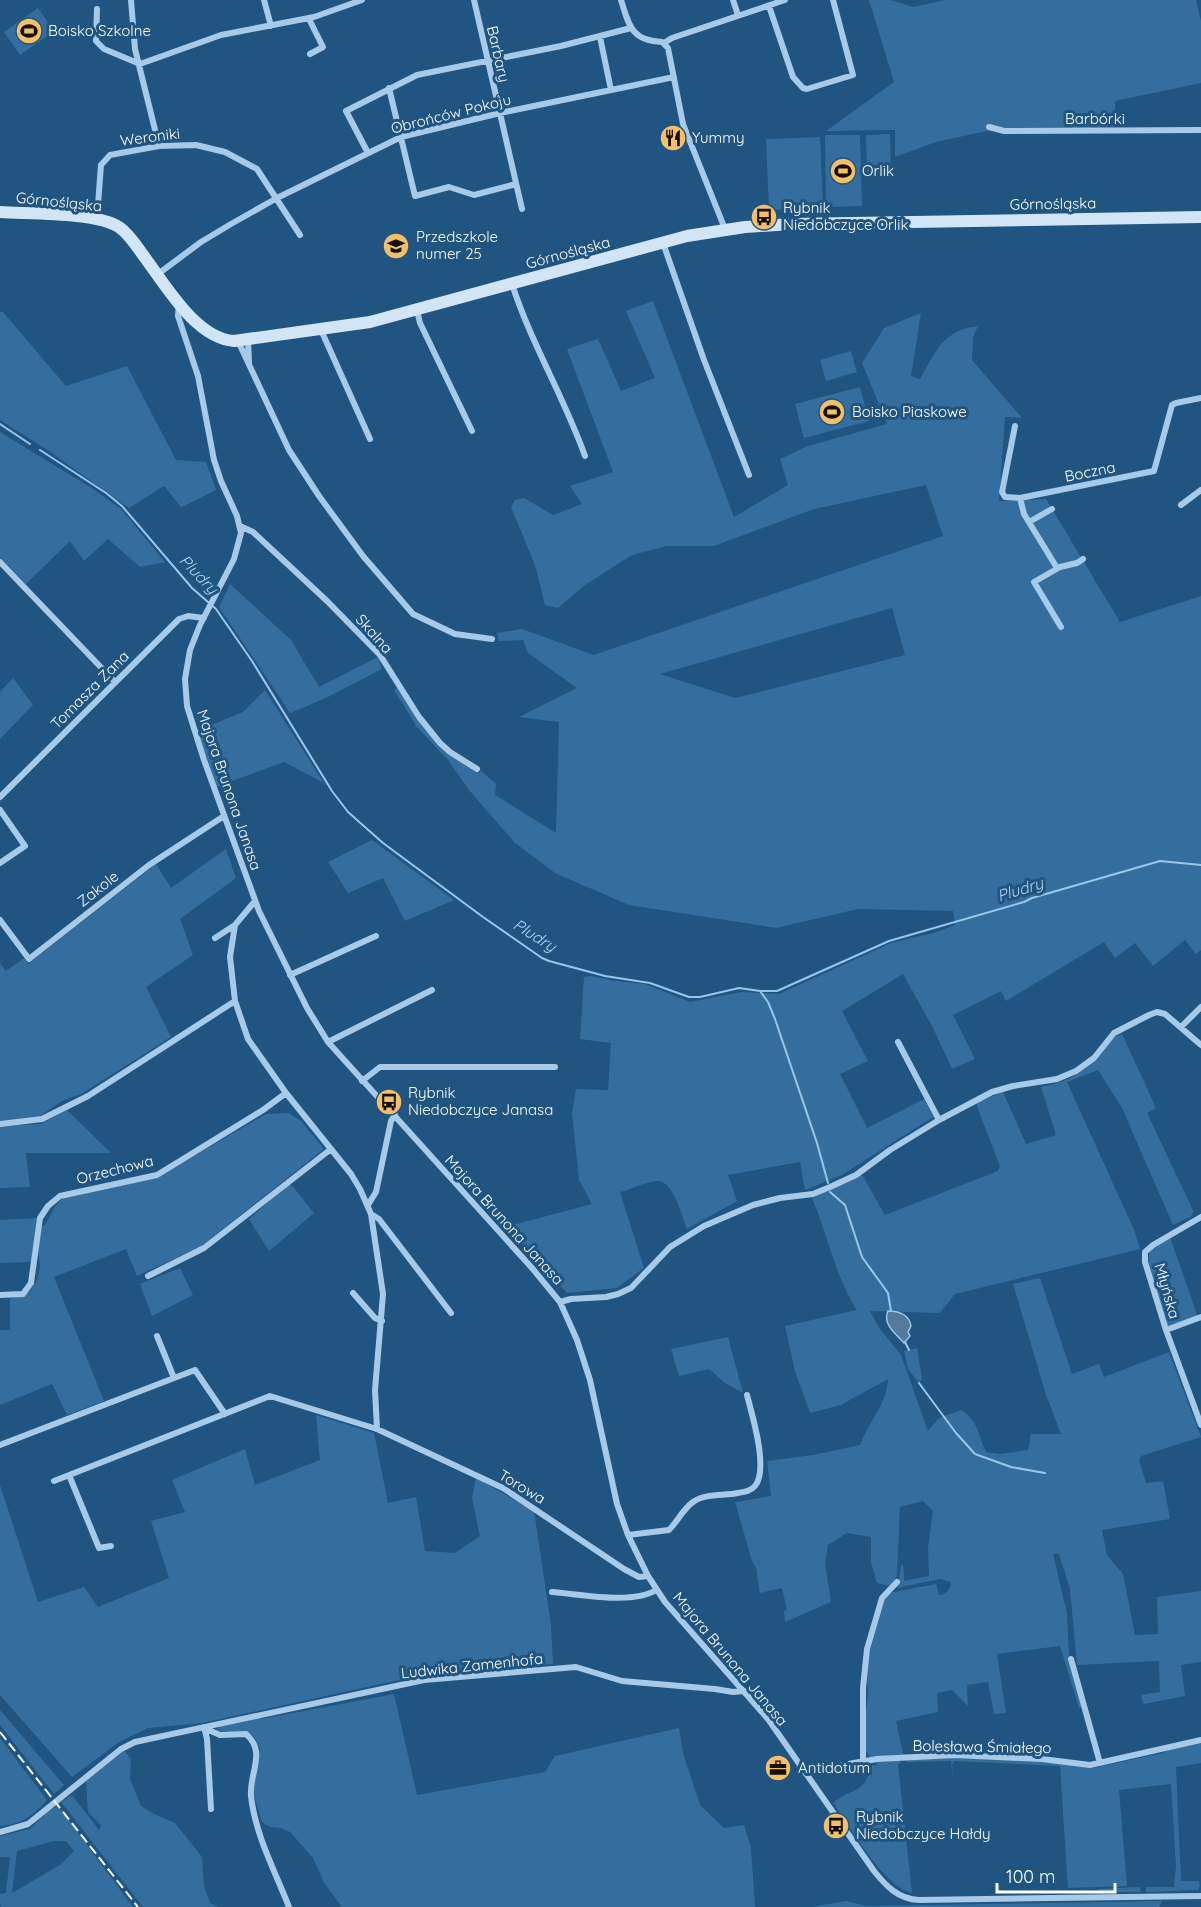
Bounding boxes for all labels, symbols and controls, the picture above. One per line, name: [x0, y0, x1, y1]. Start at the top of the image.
sports icon: Boisko Szkolne: [14, 16, 44, 46]
place label: Boisko Szkolne: [48, 21, 151, 40]
street label: Barbary: [483, 24, 514, 84]
street label: Obrońców Pokoju: [389, 89, 513, 138]
street label: Barbórki: [1065, 109, 1125, 128]
street label: Weroniki: [119, 123, 181, 150]
restaurant icon: Yummy: [658, 123, 688, 153]
place label: Yummy: [692, 128, 744, 147]
sports icon: Orlik: [828, 156, 858, 186]
place label: Orlik: [862, 161, 894, 180]
street label: Górnośląska: [15, 188, 103, 215]
street label: Górnośląska: [1010, 193, 1096, 214]
place label: Rybnik Niedobczyce Orlik: [783, 198, 909, 234]
bus stop icon: Rybnik Niedobczyce Orlik: [749, 202, 779, 232]
place label: Przedszkole numer 25: [416, 227, 498, 263]
school or university icon: Przedszkole numer 25: [381, 231, 411, 261]
street label: Górnośląska: [524, 232, 612, 273]
sports icon: Boisko Piaskowe: [817, 397, 847, 427]
place label: Boisko Piaskowe: [852, 402, 967, 421]
street label: Boczna: [1063, 457, 1117, 486]
water label: Pludry: [175, 550, 223, 599]
street label: Skalna: [352, 610, 397, 657]
street label: Tomasza Zana: [47, 647, 133, 733]
street label: Majora Brunona Janasa: [193, 707, 266, 873]
street label: Zakole: [73, 867, 122, 911]
water label: Pludry: [995, 872, 1046, 905]
water label: Pludry: [510, 914, 561, 956]
place label: Rybnik Niedobczyce Janasa: [408, 1083, 553, 1119]
bus stop icon: Rybnik Niedobczyce Janasa: [374, 1087, 404, 1117]
street label: Orzechowa: [74, 1151, 155, 1188]
street label: Majora Brunona Janasa: [441, 1151, 568, 1289]
street label: Młyńska: [1150, 1261, 1184, 1321]
street label: Torowa: [495, 1465, 549, 1508]
street label: Majora Brunona Janasa: [669, 1588, 792, 1729]
street label: Ludwika Zamenhofa: [400, 1649, 544, 1682]
street label: Bolesława Śmiałego: [912, 1736, 1052, 1757]
office icon: Antidotum: [763, 1753, 793, 1783]
place label: Antidotum: [798, 1758, 870, 1777]
place label: Rybnik Niedobczyce Hałdy: [856, 1807, 991, 1843]
bus stop icon: Rybnik Niedobczyce Hałdy: [821, 1811, 851, 1841]
scale bar: [997, 1856, 1116, 1894]
text: 100 m: [1006, 1865, 1055, 1888]

